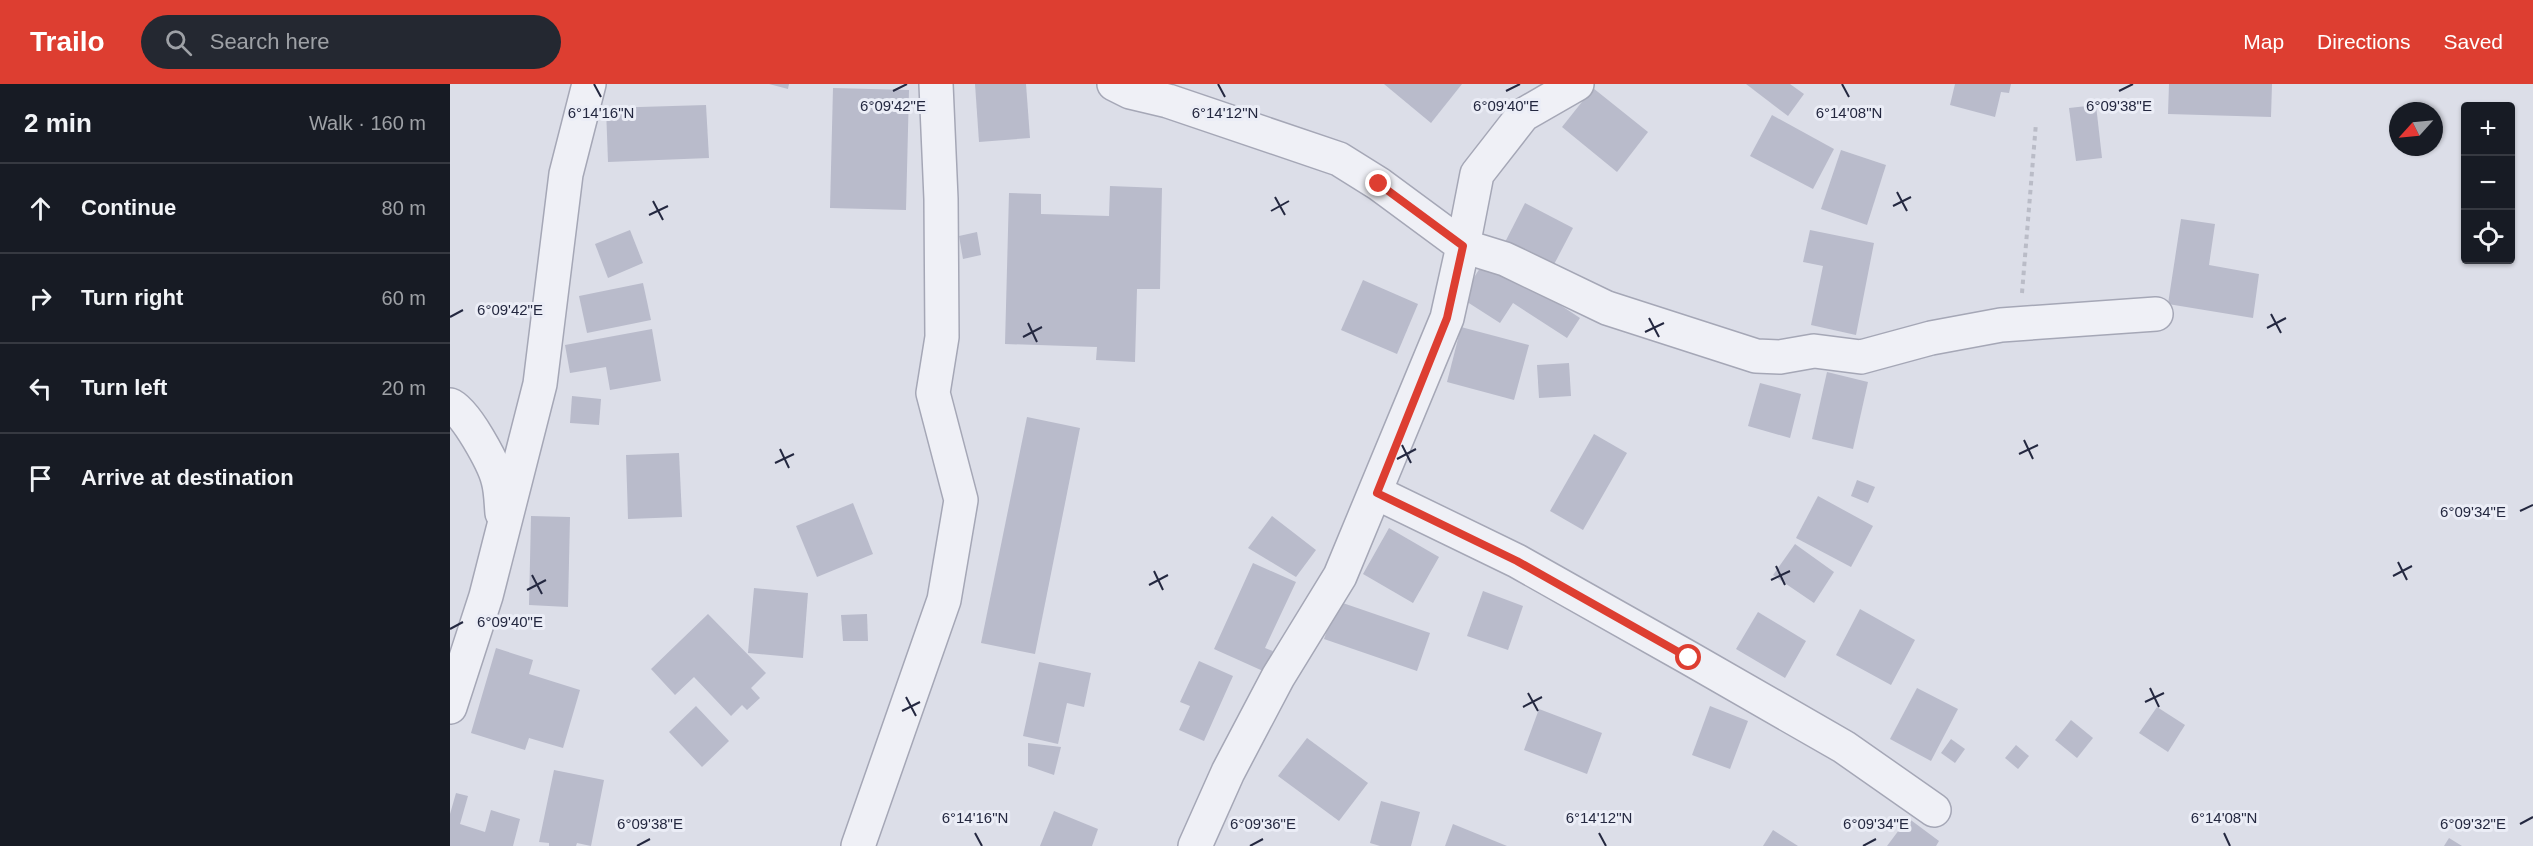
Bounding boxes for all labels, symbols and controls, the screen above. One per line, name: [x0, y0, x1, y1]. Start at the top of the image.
search box: [141, 15, 561, 69]
text: Trailo: [30, 26, 105, 57]
icon: search: [162, 26, 195, 59]
text: Search here: [210, 29, 330, 54]
text: Map: [2243, 30, 2284, 53]
text: Directions: [2317, 30, 2410, 53]
text: Saved: [2443, 30, 2503, 53]
text: 6°09'42"E: [860, 97, 926, 114]
text: 6°09'40"E: [1473, 97, 1539, 114]
text: 6°09'38"E: [2086, 97, 2152, 114]
north arrow: [2389, 102, 2443, 156]
map controls: [2461, 102, 2515, 264]
button: +: [2461, 102, 2515, 156]
text: 6°14'16"N: [568, 104, 634, 121]
text: 6°14'12"N: [1192, 104, 1258, 121]
text: 6°14'08"N: [1816, 104, 1882, 121]
text: 2 min: [24, 108, 92, 138]
text: Walk · 160 m: [309, 112, 426, 134]
button: −: [2461, 156, 2515, 210]
route end: [1365, 170, 1391, 196]
icon: ahead: [24, 192, 57, 225]
text: Continue: [81, 195, 176, 220]
text: 80 m: [382, 197, 426, 219]
button: locate: [2461, 210, 2515, 264]
icon: right: [24, 282, 57, 315]
text: Turn right: [81, 285, 183, 310]
text: 60 m: [382, 287, 426, 309]
text: 6°09'42"E: [477, 301, 543, 318]
icon: left: [24, 372, 57, 405]
text: Turn left: [81, 375, 167, 400]
text: 20 m: [382, 377, 426, 399]
icon: arrive: [24, 462, 57, 495]
text: Arrive at destination: [81, 465, 294, 490]
text: 6°09'34"E: [2440, 503, 2506, 520]
text: 6°09'40"E: [477, 613, 543, 630]
route start: [1675, 644, 1701, 670]
text: 6°14'16"N: [942, 809, 1008, 826]
text: 6°14'12"N: [1566, 809, 1632, 826]
text: 6°14'08"N: [2191, 809, 2257, 826]
text: 6°09'38"E: [617, 815, 683, 832]
text: 6°09'36"E: [1230, 815, 1296, 832]
text: 6°09'34"E: [1843, 815, 1909, 832]
text: 6°09'32"E: [2440, 815, 2506, 832]

